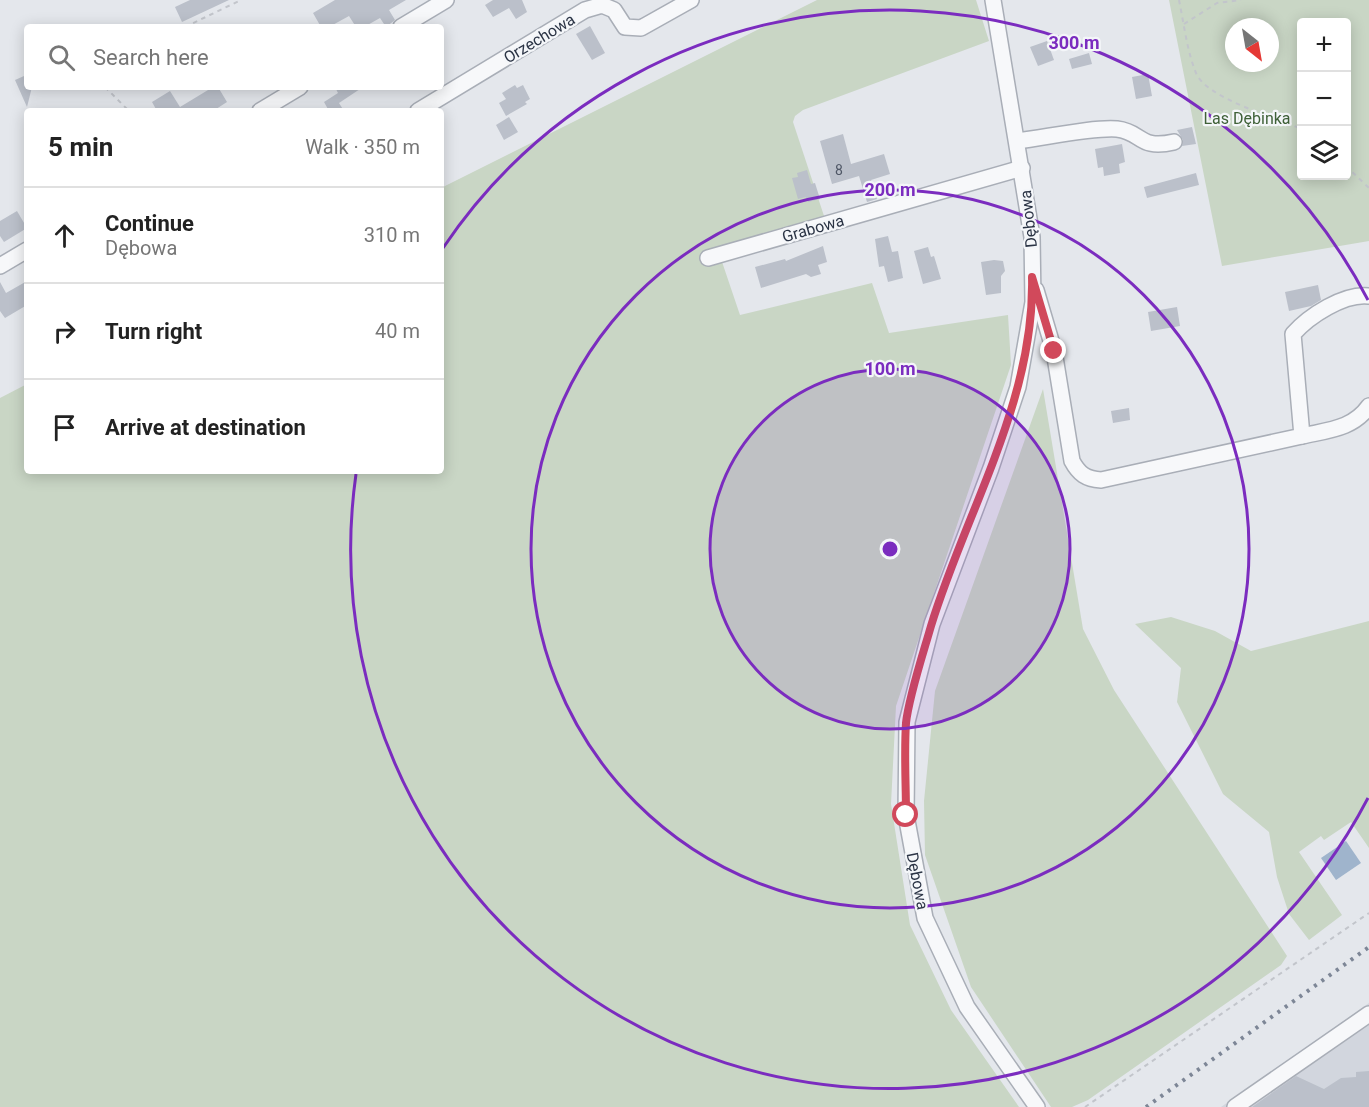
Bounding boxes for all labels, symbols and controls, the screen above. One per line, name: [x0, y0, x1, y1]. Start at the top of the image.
street label: Orzechowa: [500, 10, 578, 67]
north arrow: [1225, 18, 1279, 72]
map controls: [1297, 18, 1351, 180]
button: +: [1297, 18, 1351, 72]
search box: [24, 24, 444, 90]
text: 300 m: [1048, 32, 1100, 53]
icon: search: [45, 41, 78, 74]
text: Search here: [93, 45, 209, 70]
button: −: [1297, 72, 1351, 126]
park label: Las Dębinka: [1203, 109, 1291, 128]
button: layers: [1297, 126, 1351, 180]
text: 5 min: [48, 132, 113, 162]
text: Walk · 350 m: [305, 135, 420, 159]
house number: 8: [835, 162, 843, 178]
text: 200 m: [864, 179, 916, 200]
street label: Dębowa: [1016, 189, 1041, 249]
text: Continue: [105, 211, 194, 236]
street label: Grabowa: [780, 211, 846, 246]
icon: ahead: [48, 219, 81, 252]
text: 310 m: [364, 223, 420, 247]
text: Dębowa: [105, 236, 177, 260]
icon: right: [48, 315, 81, 348]
text: Turn right: [105, 319, 202, 344]
text: 40 m: [375, 319, 420, 343]
route end: [1040, 337, 1066, 363]
text: 100 m: [864, 358, 916, 379]
icon: arrive: [48, 411, 81, 444]
text: Arrive at destination: [105, 415, 306, 440]
centre of rings: [880, 539, 900, 559]
route start: [892, 801, 918, 827]
street label: Dębowa: [903, 851, 932, 911]

